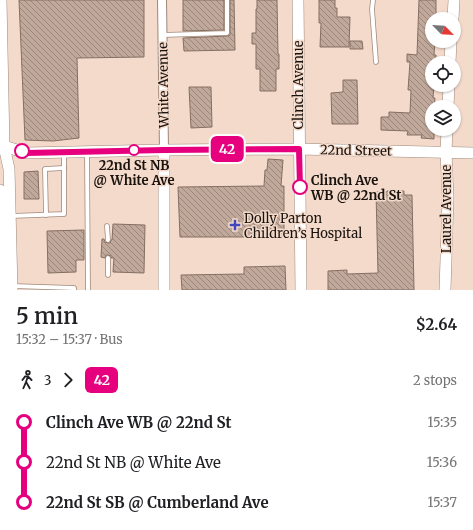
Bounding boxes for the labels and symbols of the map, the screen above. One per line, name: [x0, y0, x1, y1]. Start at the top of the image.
north arrow: [425, 12, 461, 48]
street label: Clinch Avenue: [290, 40, 307, 129]
street label: White Avenue: [154, 42, 173, 129]
line badge: 42: [209, 136, 245, 162]
street label: 22nd Street: [320, 141, 392, 160]
unlabelled marker: [14, 143, 30, 159]
marker: 22nd St NB @ White Ave: [128, 144, 140, 156]
place label: 22nd St NB @ White Ave: [93, 157, 175, 189]
street label: Laurel Avenue: [438, 165, 455, 253]
place label: Clinch Ave WB @ 22nd St: [310, 172, 402, 204]
marker: Clinch Ave WB @ 22nd St: [292, 179, 308, 195]
place label: Dolly Parton Children’s Hospital: [244, 210, 362, 242]
marker: Dolly Parton Children’s Hospital: [229, 219, 241, 231]

